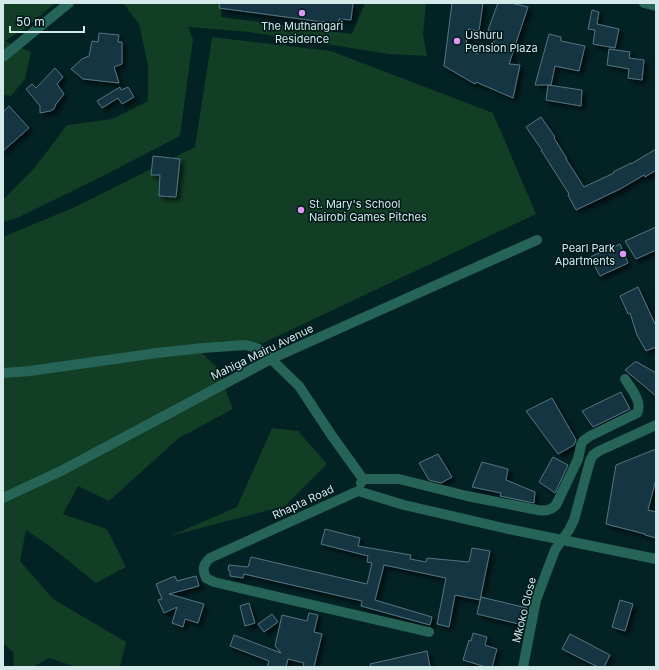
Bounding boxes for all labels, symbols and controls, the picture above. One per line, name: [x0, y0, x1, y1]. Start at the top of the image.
scale bar: [10, 8, 84, 34]
marker: The Muthangari Residence: [297, 8, 307, 18]
text: 50 m: [16, 14, 45, 29]
place label: The Muthangari Residence: [261, 19, 343, 46]
place label: Ushuru Pension Plaza: [465, 28, 538, 55]
marker: Ushuru Pension Plaza: [452, 36, 462, 46]
place label: St. Mary's School Nairobi Games Pitches: [309, 197, 427, 224]
marker: St. Mary's School Nairobi Games Pitches: [296, 205, 306, 215]
place label: Pearl Park Apartments: [555, 241, 615, 268]
marker: Pearl Park Apartments: [618, 249, 628, 259]
street label: Mahiga Mairu Avenue: [208, 321, 316, 383]
street label: Rhapta Road: [270, 482, 336, 522]
street label: Mkoko Close: [509, 576, 539, 644]

